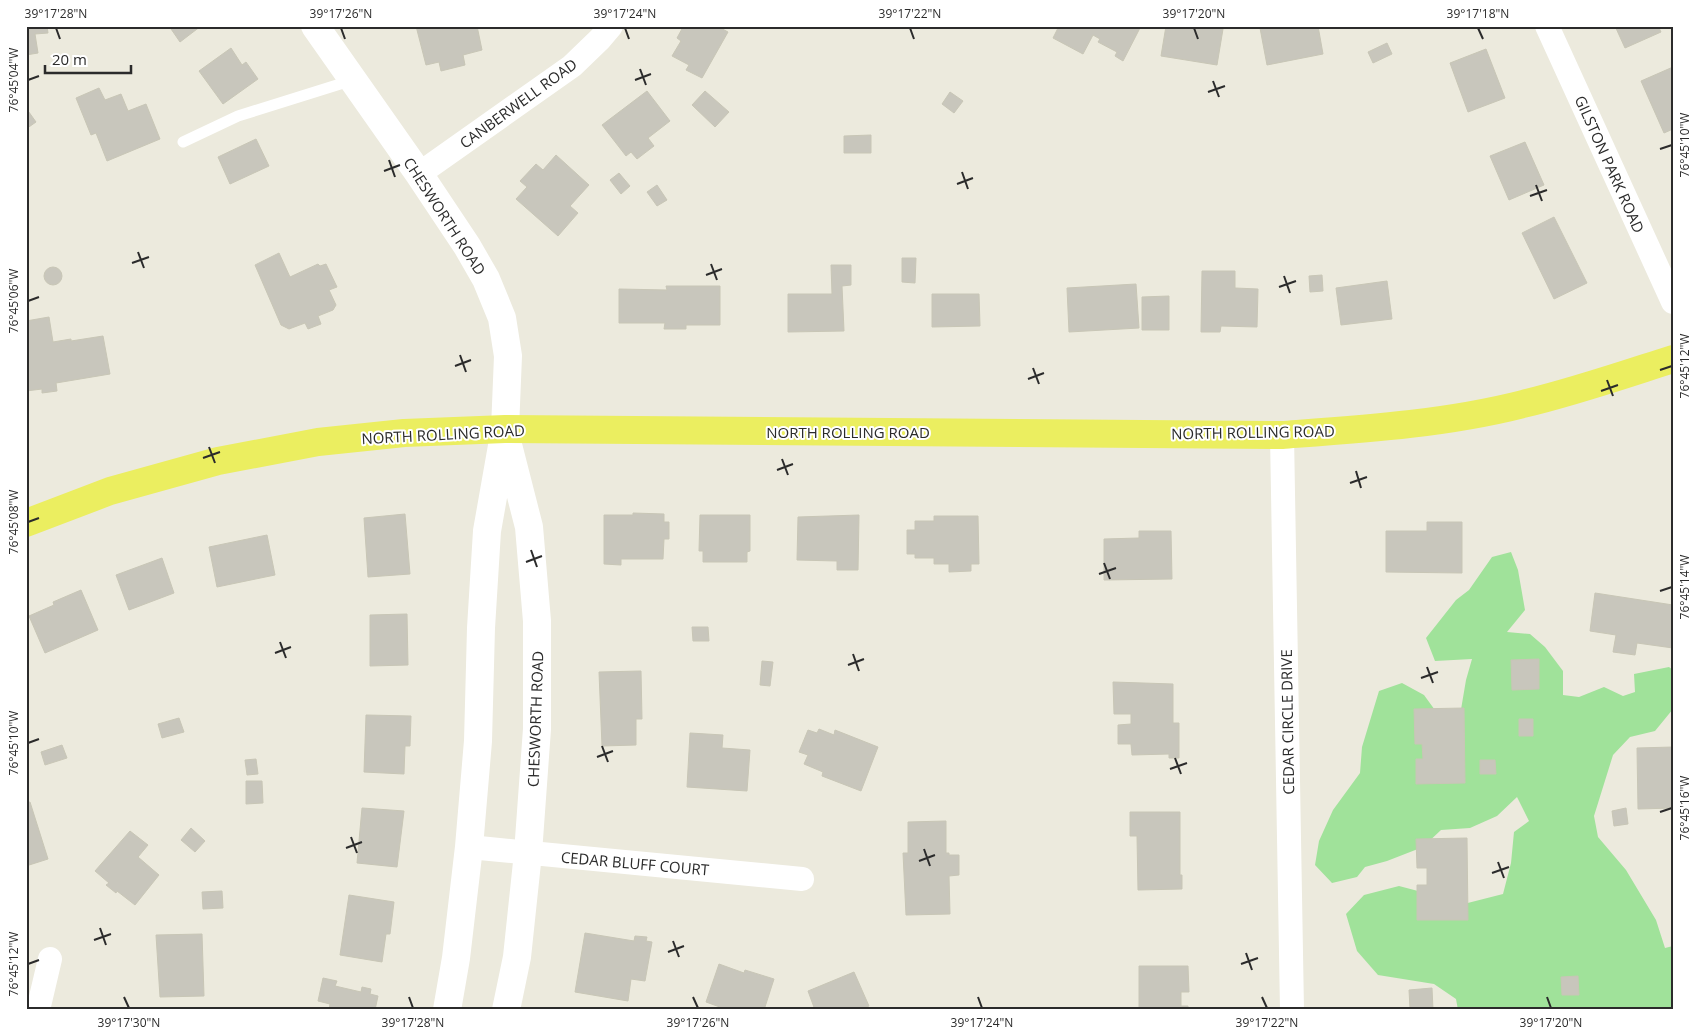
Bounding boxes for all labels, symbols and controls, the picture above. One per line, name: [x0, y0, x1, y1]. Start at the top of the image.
text: 39°17'28"N: [25, 5, 87, 22]
text: 39°17'26"N: [310, 5, 372, 22]
text: 39°17'24"N: [594, 5, 656, 22]
text: 39°17'22"N: [879, 5, 941, 22]
text: 39°17'20"N: [1163, 5, 1225, 22]
text: 39°17'18"N: [1447, 5, 1509, 22]
scale bar: [45, 42, 131, 74]
text: 76°45'04"W: [5, 48, 22, 112]
text: 20 m: [52, 49, 87, 69]
street label: CANBERWELL ROAD: [455, 54, 581, 152]
street label: GILSTON PARK ROAD: [1571, 92, 1649, 236]
text: 76°45'10"W: [1676, 113, 1693, 177]
street label: CHESWORTH ROAD: [399, 153, 491, 279]
text: 76°45'06"W: [5, 269, 22, 333]
text: 76°45'12"W: [1676, 334, 1693, 398]
street label: NORTH ROLLING ROAD: [361, 420, 525, 448]
street label: NORTH ROLLING ROAD: [1171, 421, 1335, 443]
street label: NORTH ROLLING ROAD: [766, 422, 930, 442]
text: 76°45'08"W: [5, 490, 22, 554]
text: 76°45'14"W: [1676, 555, 1693, 619]
street label: CEDAR CIRCLE DRIVE: [1276, 649, 1298, 795]
street label: CHESWORTH ROAD: [523, 651, 547, 787]
text: 76°45'10"W: [5, 711, 22, 775]
text: 76°45'16"W: [1676, 776, 1693, 840]
street label: CEDAR BLUFF COURT: [560, 847, 711, 880]
text: 76°45'12"W: [5, 932, 22, 996]
text: 39°17'30"N: [98, 1014, 160, 1031]
text: 39°17'28"N: [382, 1014, 444, 1031]
text: 39°17'26"N: [667, 1014, 729, 1031]
text: 39°17'24"N: [951, 1014, 1013, 1031]
text: 39°17'22"N: [1236, 1014, 1298, 1031]
text: 39°17'20"N: [1520, 1014, 1582, 1031]

